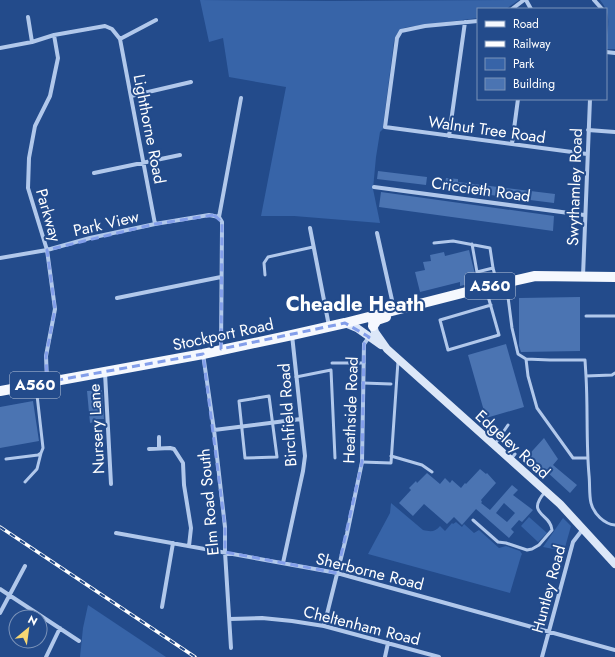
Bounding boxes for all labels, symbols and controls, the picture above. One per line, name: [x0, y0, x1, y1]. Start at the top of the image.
legend: [477, 8, 607, 100]
text: Road: [513, 15, 539, 33]
text: Railway: [513, 35, 551, 53]
text: Park: [513, 55, 535, 73]
street label: Lighthorne Road: [128, 72, 171, 186]
text: Building: [513, 75, 555, 93]
street label: Walnut Tree Road: [427, 110, 547, 149]
street label: Swythamley Road: [561, 128, 588, 246]
street label: Criccieth Road: [430, 171, 532, 208]
street label: Parkway: [30, 186, 67, 245]
street label: Park View: [71, 205, 141, 242]
road number: A560: [465, 273, 515, 299]
district label: Cheadle Heath: [286, 290, 424, 319]
street label: Stockport Road: [171, 313, 276, 356]
street label: Heathside Road: [337, 356, 364, 464]
street label: Birchfield Road: [272, 363, 303, 467]
road number: A560: [10, 372, 60, 398]
street label: Nursery Lane: [83, 383, 110, 475]
street label: Edgeley Road: [470, 405, 555, 484]
street label: Elm Road South: [192, 448, 225, 556]
street label: Huntley Road: [526, 543, 571, 636]
street label: Sherborne Road: [314, 547, 426, 596]
street label: Cheltenham Road: [301, 600, 423, 651]
north arrow: [8, 609, 48, 649]
text: N: [25, 611, 41, 629]

